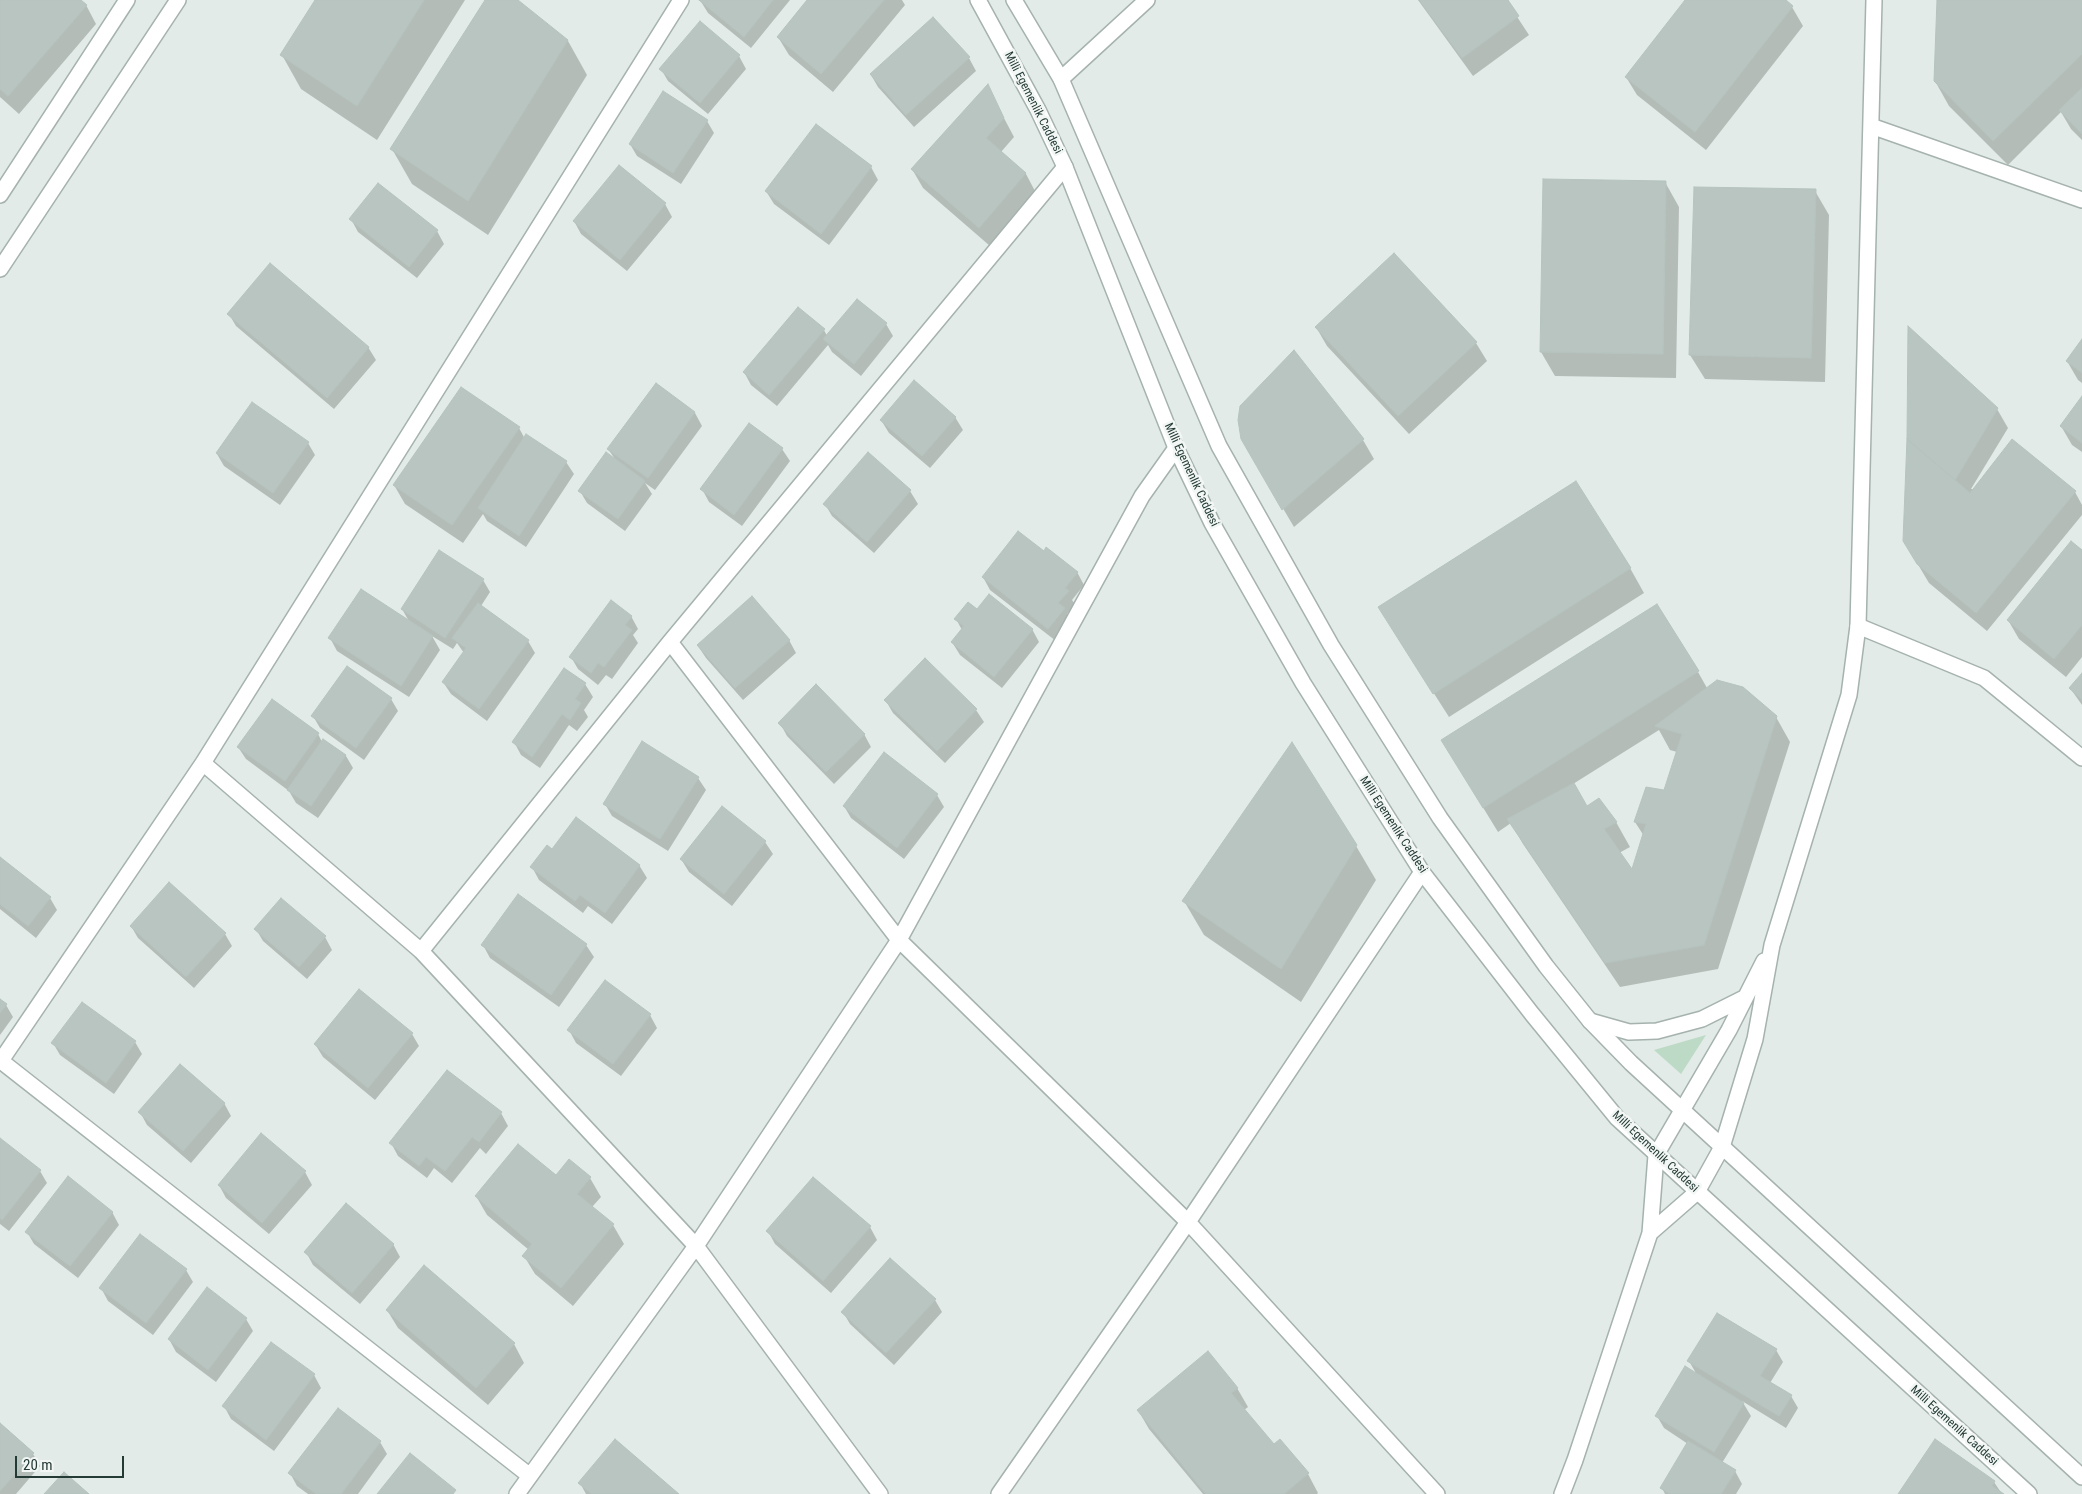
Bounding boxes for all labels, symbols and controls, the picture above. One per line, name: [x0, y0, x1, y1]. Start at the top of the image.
street label: Milli Egemenlik Caddesi: [1001, 50, 1065, 156]
street label: Milli Egemenlik Caddesi: [1161, 421, 1221, 529]
street label: Milli Egemenlik Caddesi: [1356, 774, 1430, 876]
street label: Milli Egemenlik Caddesi: [1609, 1108, 1701, 1196]
street label: Milli Egemenlik Caddesi: [1907, 1383, 2001, 1469]
scale bar: [18, 1446, 126, 1478]
text: 20 m: [23, 1456, 53, 1474]

